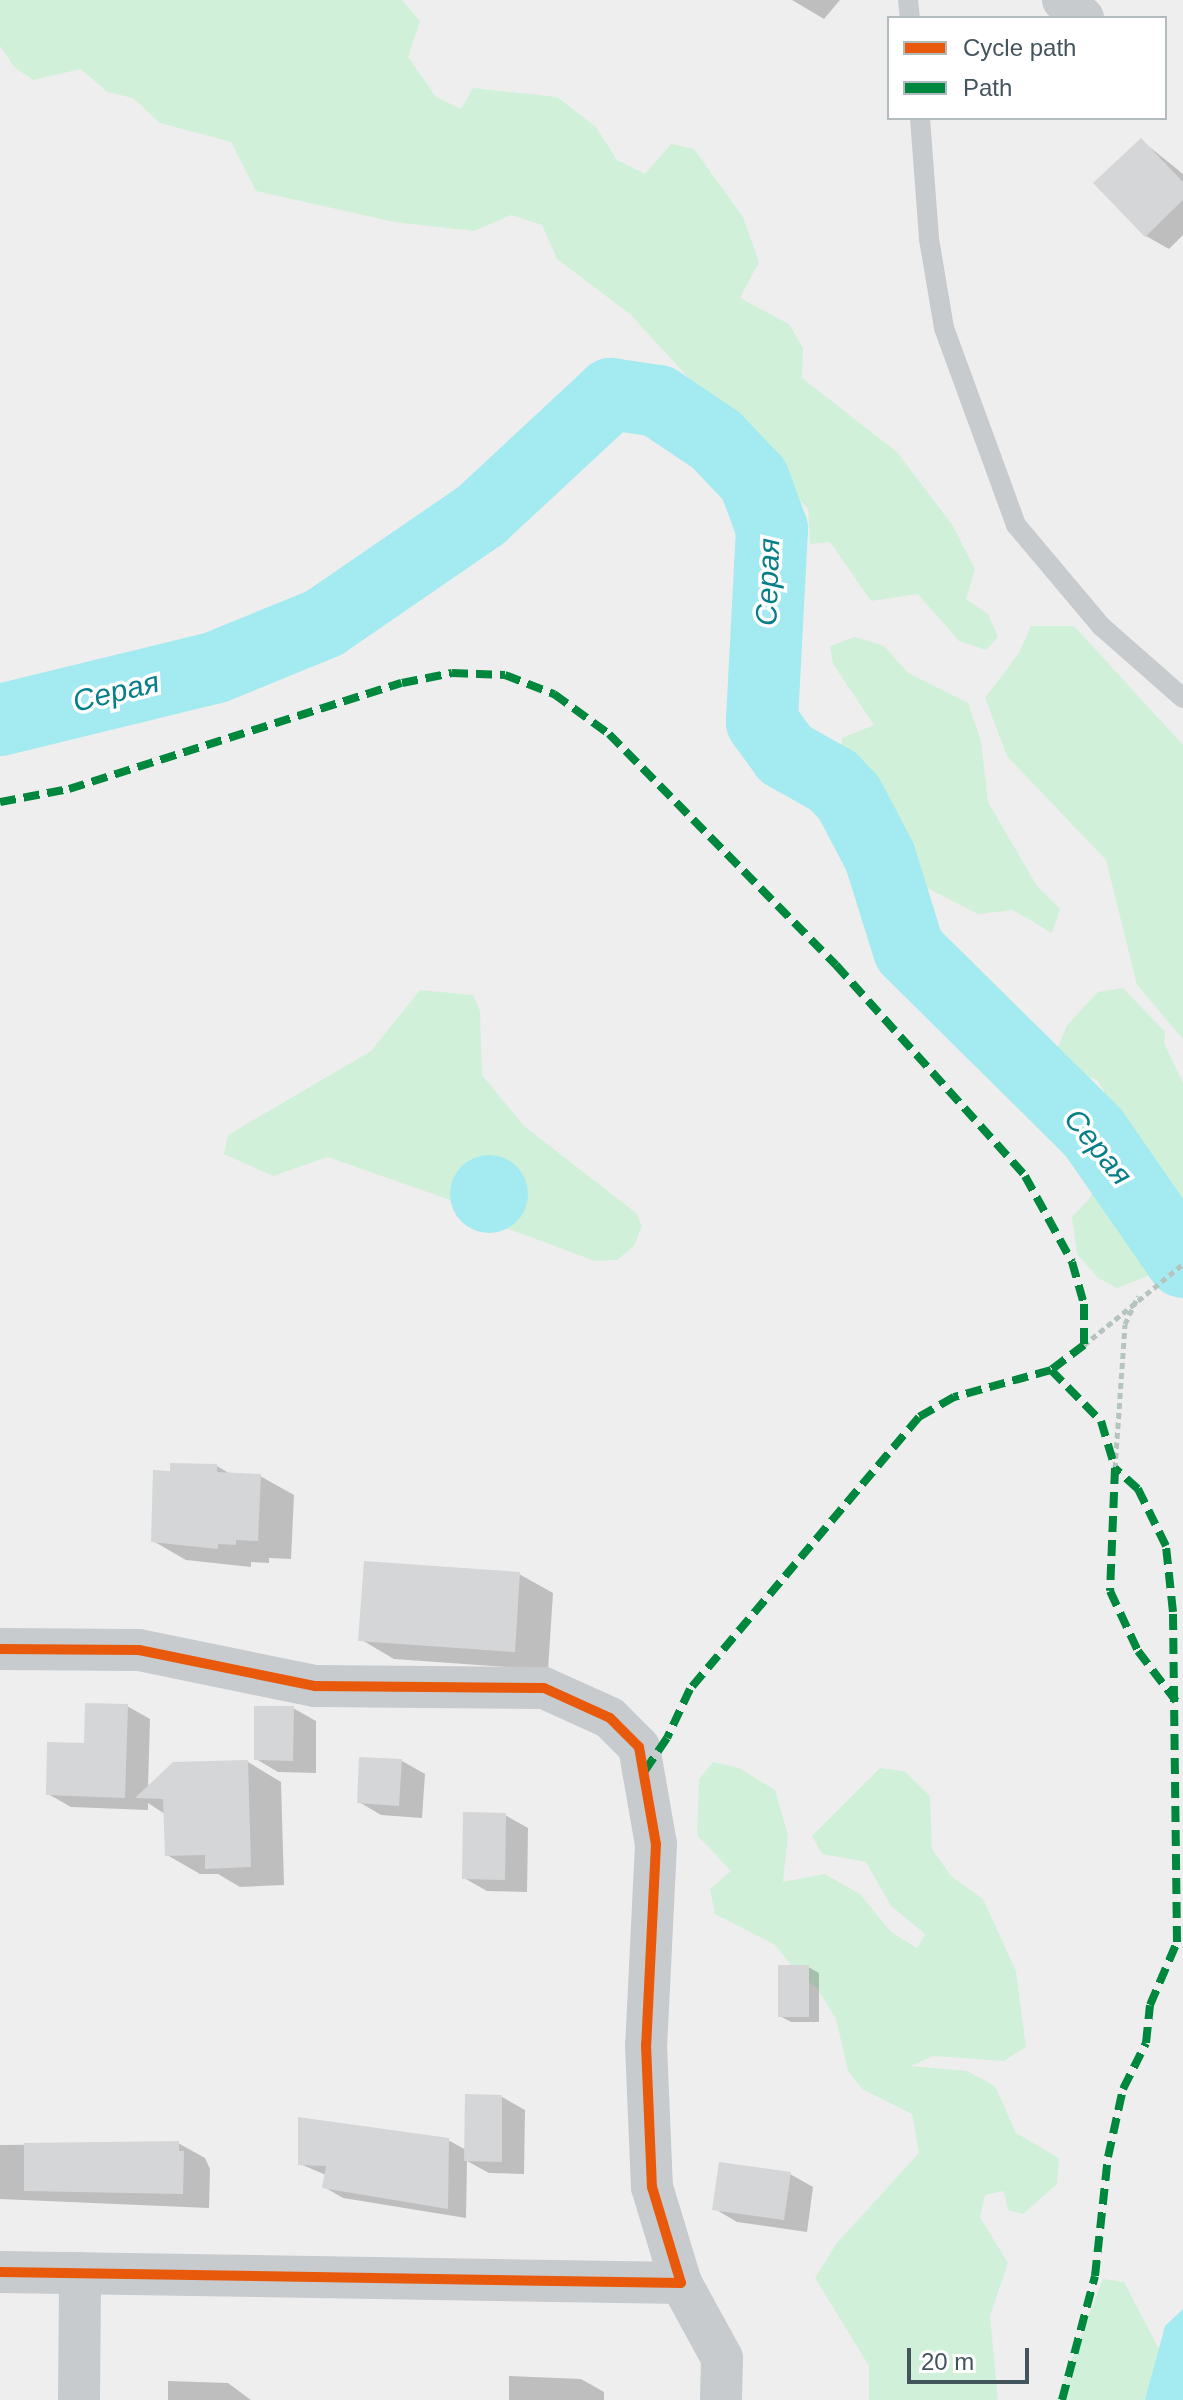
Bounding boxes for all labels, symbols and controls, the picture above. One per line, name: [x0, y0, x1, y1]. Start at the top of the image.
legend: [887, 16, 1167, 120]
text: Cycle path: [963, 34, 1076, 61]
text: Path: [963, 74, 1012, 101]
water label: Серая: [748, 538, 788, 626]
water label: Серая: [69, 664, 163, 720]
water label: Серая: [1056, 1102, 1140, 1192]
scale bar: [911, 2332, 1033, 2382]
text: 20 m: [921, 2348, 974, 2375]

